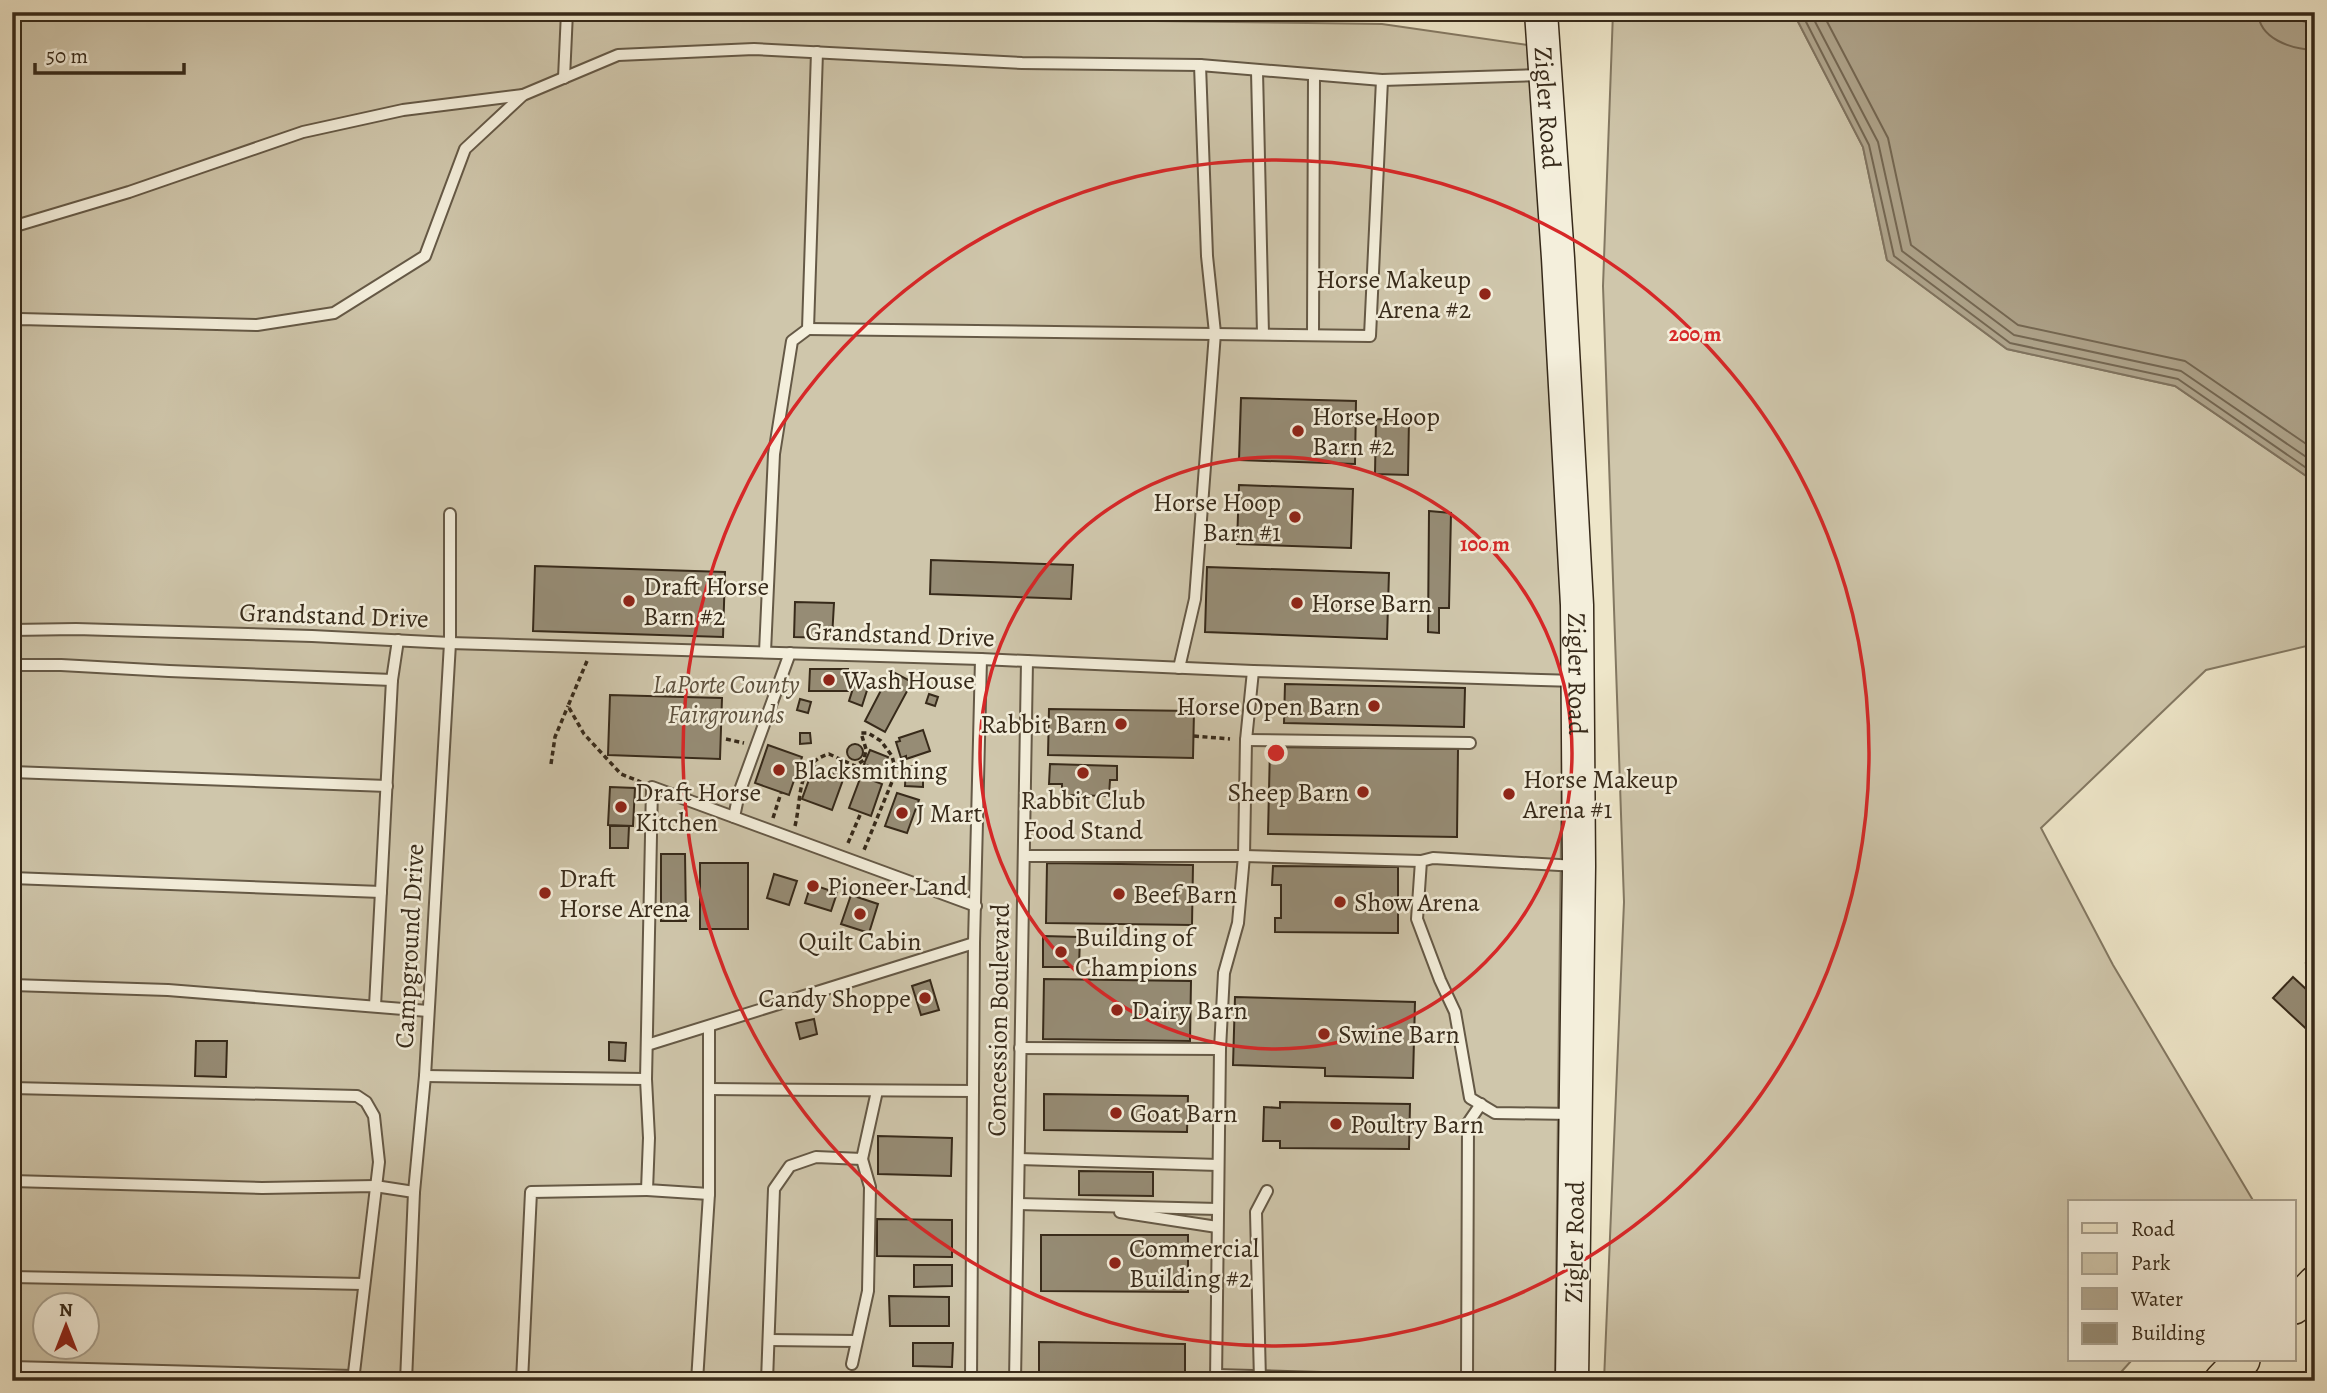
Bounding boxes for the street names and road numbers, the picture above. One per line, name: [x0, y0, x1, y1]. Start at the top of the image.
street label: Zigler Road: [1525, 46, 1569, 170]
street label: Grandstand Drive: [239, 595, 429, 636]
street label: Zigler Road: [1559, 613, 1595, 735]
street label: Grandstand Drive: [805, 614, 995, 655]
street label: Campground Drive: [387, 843, 432, 1049]
street label: Concession Boulevard: [979, 903, 1018, 1137]
street label: Zigler Road: [1556, 1180, 1593, 1303]

